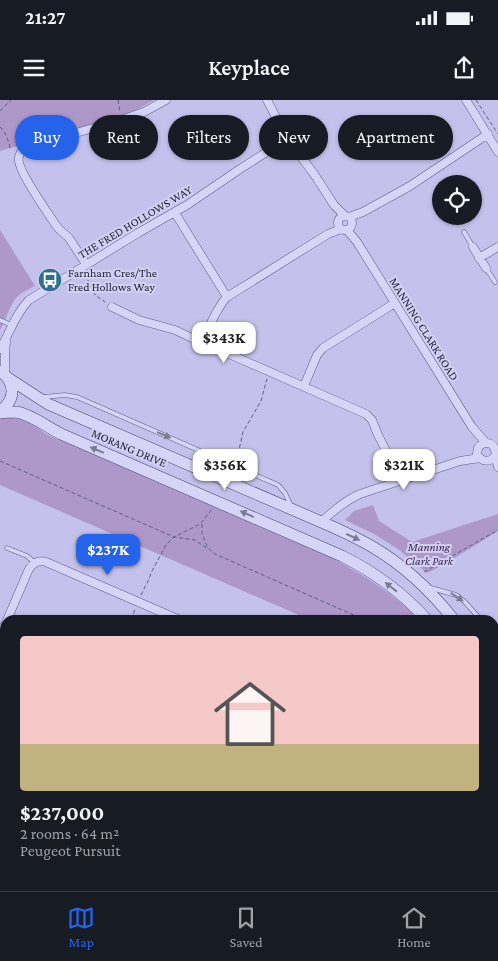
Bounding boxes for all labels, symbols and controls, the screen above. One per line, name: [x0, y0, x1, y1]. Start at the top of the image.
text: 21:27: [25, 7, 66, 28]
icon: menu: [20, 54, 48, 82]
icon: share: [450, 54, 478, 82]
text: Keyplace: [208, 55, 290, 80]
chip: Buy: [15, 115, 79, 160]
chip: Rent: [89, 115, 158, 160]
chip: Filters: [168, 115, 249, 160]
chip: New: [259, 115, 328, 160]
chip: Apartment: [338, 115, 453, 160]
map controls: [432, 175, 482, 225]
button: locate: [432, 175, 482, 225]
street label: THE FRED HOLLOWS WAY: [76, 182, 195, 262]
place label: Farnham Cres/The Fred Hollows Way: [68, 266, 157, 294]
bus stop icon: Farnham Cres/The Fred Hollows Way: [37, 267, 63, 293]
street label: MANNING CLARK ROAD: [387, 275, 461, 383]
pin: $343K: [189, 322, 259, 364]
text: $343K: [203, 329, 245, 346]
street label: MORANG DRIVE: [89, 426, 169, 470]
one-way arrow: [157, 432, 171, 440]
one-way arrow: [90, 445, 104, 453]
pin: $356K: [190, 448, 260, 491]
pin: $321K: [369, 448, 439, 491]
text: $356K: [204, 456, 246, 473]
text: $321K: [384, 456, 424, 473]
one-way arrow: [240, 510, 254, 518]
one-way arrow: [346, 533, 360, 541]
pin: $237K: [73, 534, 143, 576]
park label: Manning Clark Park: [405, 540, 454, 568]
text: $237K: [87, 541, 129, 558]
one-way arrow: [384, 582, 398, 592]
one-way arrow: [450, 593, 464, 602]
icon: home: [205, 669, 295, 759]
text: $237,000: [20, 801, 104, 825]
text: 2 rooms · 64 m²: [20, 825, 119, 842]
text: Peugeot Pursuit: [20, 842, 121, 859]
tab: Map: [67, 904, 95, 950]
tab: Saved: [230, 904, 263, 950]
tab: Home: [397, 904, 431, 950]

